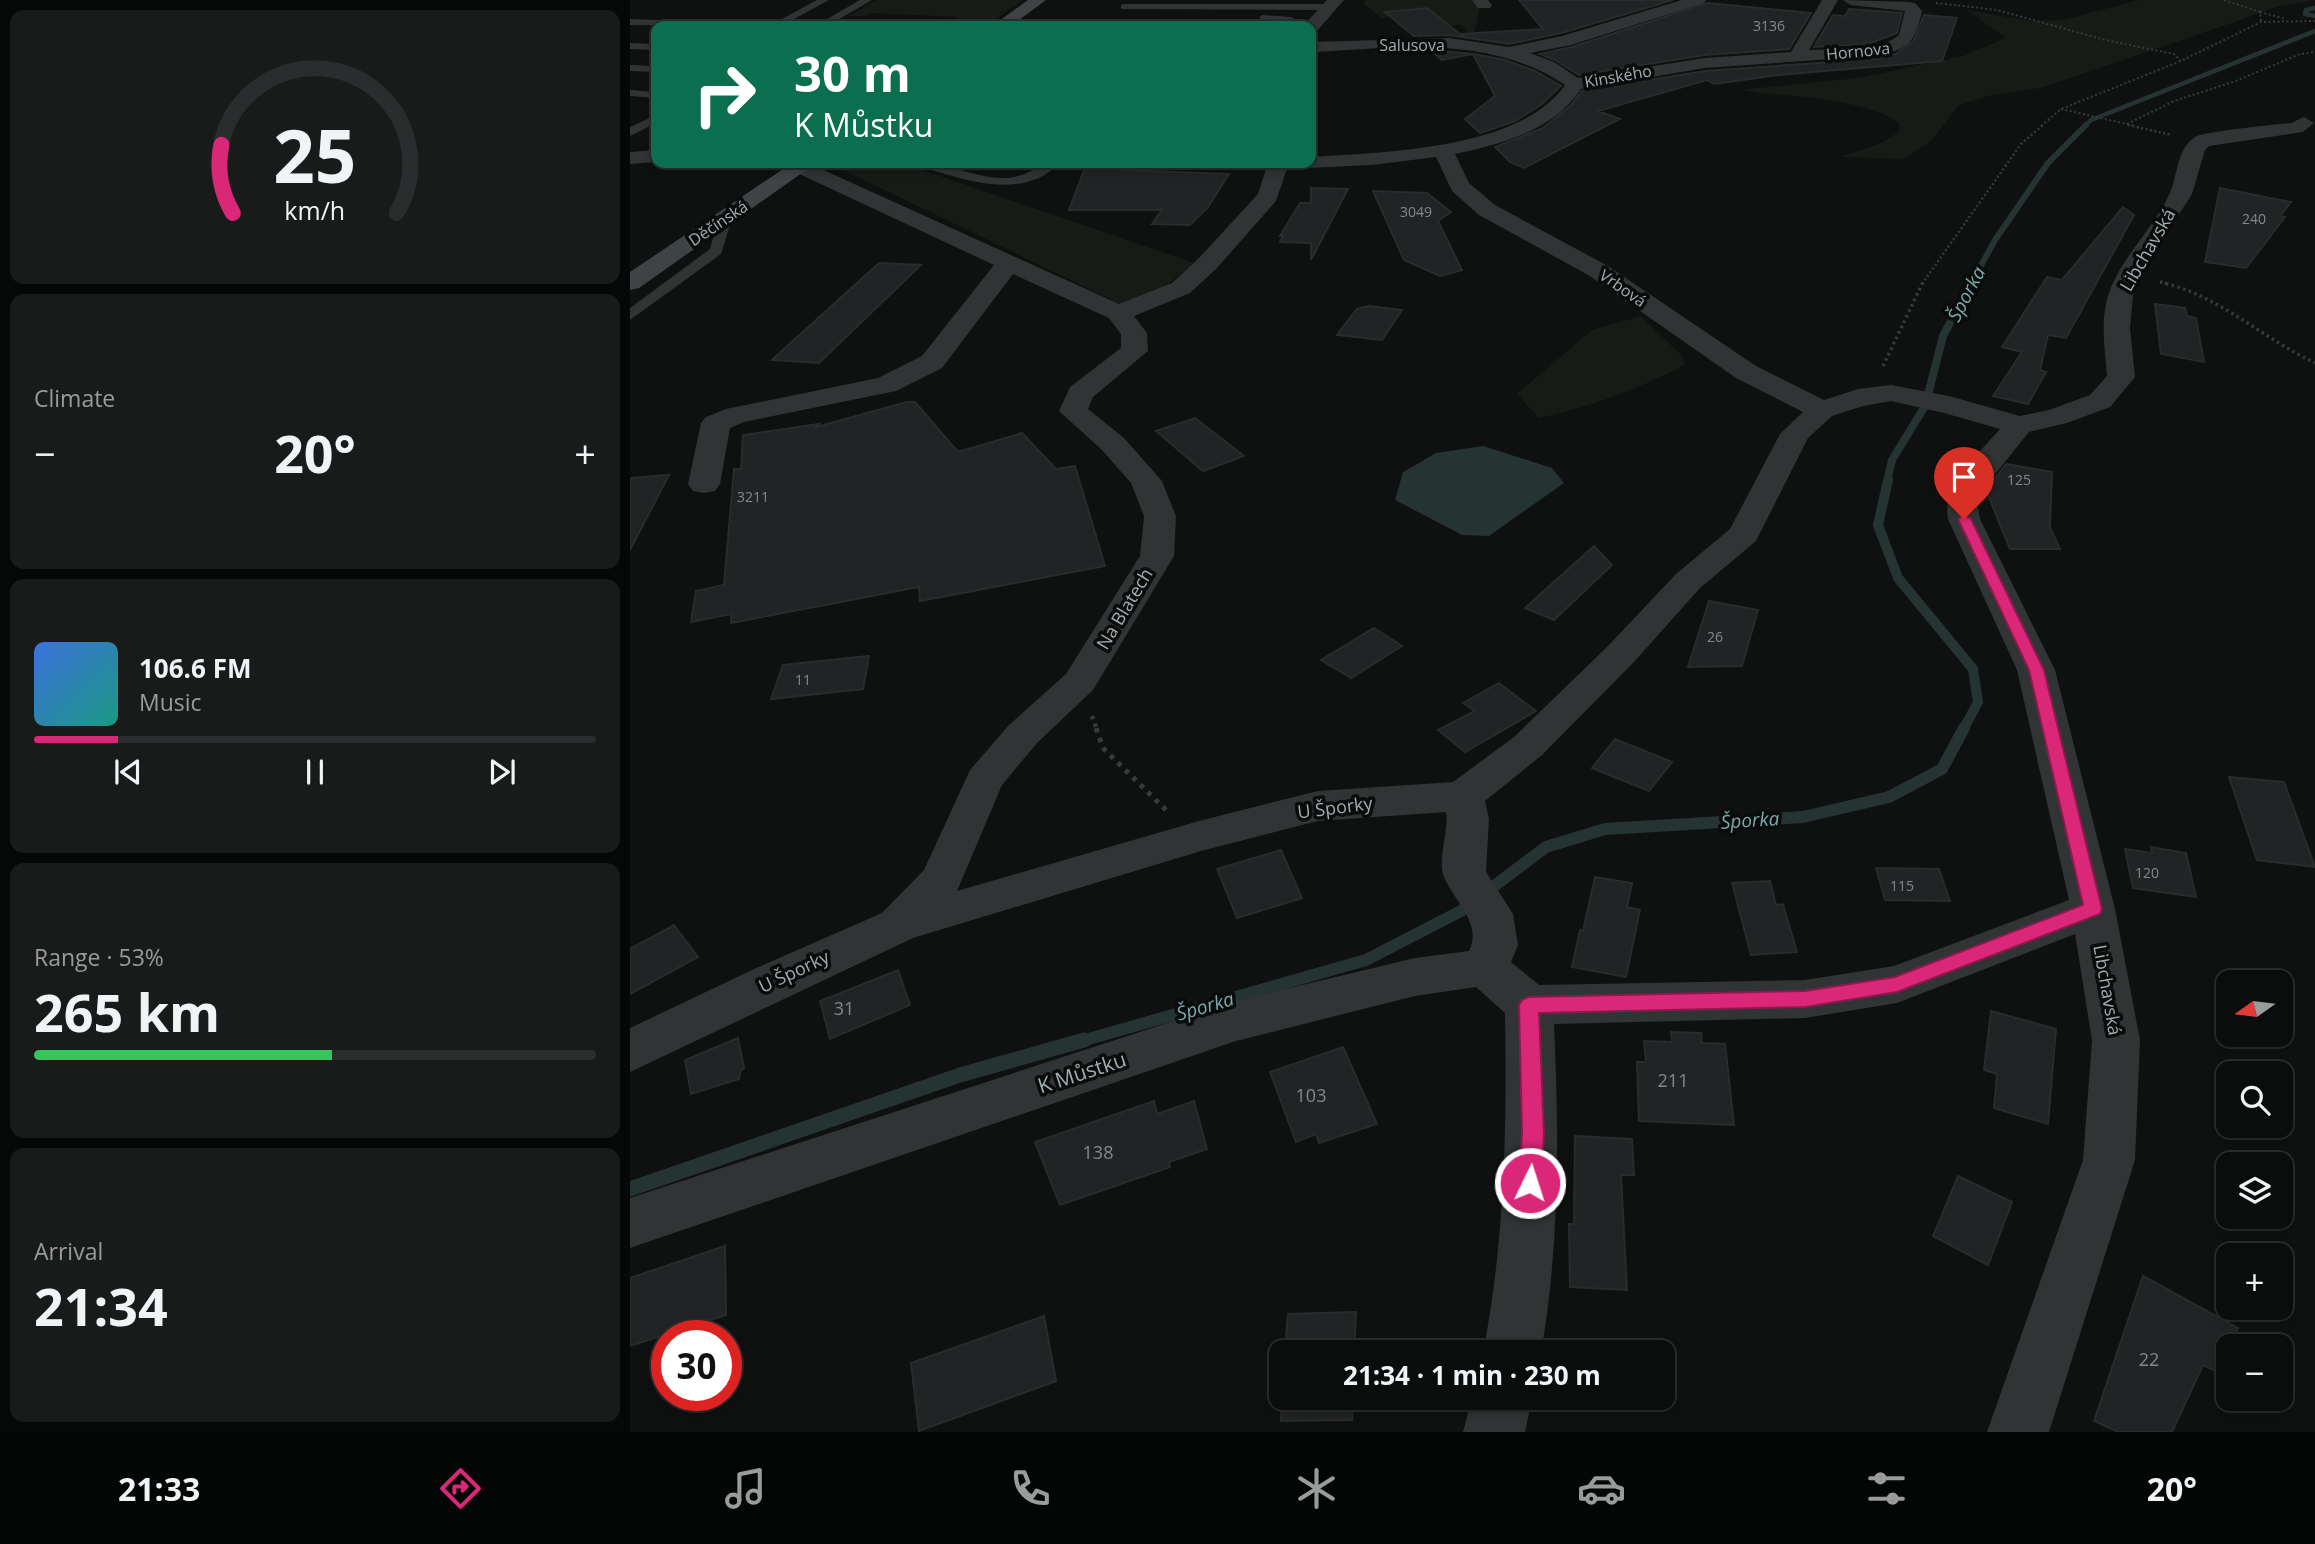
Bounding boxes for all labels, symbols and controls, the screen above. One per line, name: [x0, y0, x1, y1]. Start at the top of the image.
house number: 3136: [1753, 16, 1785, 35]
street label: Salusova: [1379, 34, 1445, 56]
street label: Hornova: [1825, 37, 1891, 65]
text: 30 m: [794, 40, 911, 106]
icon: right: [679, 49, 770, 140]
street label: Kinského: [1583, 59, 1653, 93]
text: K Můstku: [794, 103, 933, 146]
text: 25: [273, 106, 357, 205]
text: km/h: [285, 193, 345, 227]
street label: Děčínská: [684, 195, 752, 251]
house number: 3049: [1400, 202, 1432, 221]
street label: Libchavská: [2114, 204, 2180, 295]
house number: 240: [2242, 209, 2266, 228]
water label: Šporka: [1941, 262, 1991, 326]
street label: Vrbová: [1595, 264, 1651, 312]
text: Climate: [34, 382, 115, 414]
text: 20°: [274, 417, 356, 488]
text: −: [34, 427, 56, 479]
text: +: [574, 427, 596, 479]
pin: [1934, 447, 1994, 519]
icon: arrive: [1945, 458, 1983, 496]
house number: 125: [2007, 470, 2031, 489]
house number: 3211: [737, 487, 769, 506]
street label: Na Blatech: [1091, 563, 1158, 653]
house number: 26: [1707, 627, 1723, 646]
text: 106.6 FM: [139, 650, 251, 686]
house number: 11: [795, 670, 811, 689]
text: Music: [139, 686, 202, 718]
icon: previous: [109, 753, 147, 791]
icon: pause: [296, 753, 334, 791]
icon: next: [483, 753, 521, 791]
street label: U Šporky: [1296, 790, 1375, 824]
water label: Šporka: [1720, 805, 1780, 835]
house number: 120: [2135, 863, 2159, 882]
house number: 115: [1890, 876, 1914, 895]
text: Range · 53%: [34, 941, 164, 973]
street label: Libchavská: [2088, 943, 2128, 1037]
street label: U Šporky: [754, 944, 834, 998]
north arrow: [2216, 970, 2292, 1046]
map controls: [2216, 970, 2293, 1411]
text: 265 km: [34, 976, 220, 1047]
water label: Šporka: [1173, 985, 1237, 1027]
house number: 31: [834, 996, 854, 1020]
street label: K Můstku: [1034, 1045, 1130, 1100]
button: search: [2216, 1061, 2293, 1138]
house number: 211: [1658, 1068, 1688, 1092]
house number: 103: [1296, 1083, 1326, 1107]
house number: 138: [1083, 1140, 1113, 1164]
position arrow: [1493, 1146, 1567, 1220]
button: layers: [2216, 1152, 2293, 1229]
text: Arrival: [34, 1235, 103, 1267]
button: +: [2216, 1243, 2293, 1320]
text: 21:34: [34, 1270, 168, 1341]
speed limit sign: 30: [651, 1320, 742, 1411]
button: −: [2216, 1334, 2293, 1411]
house number: 22: [2139, 1347, 2159, 1371]
text: 21:34 · 1 min · 230 m: [1343, 1357, 1601, 1393]
icon: directions: [436, 1464, 485, 1513]
icon: music: [721, 1464, 770, 1513]
icon: phone: [1006, 1464, 1055, 1513]
icon: climate: [1292, 1464, 1341, 1513]
icon: car: [1577, 1464, 1626, 1513]
icon: filters: [1862, 1464, 1911, 1513]
text: 21:33: [118, 1467, 200, 1510]
text: 20°: [2147, 1467, 2197, 1510]

